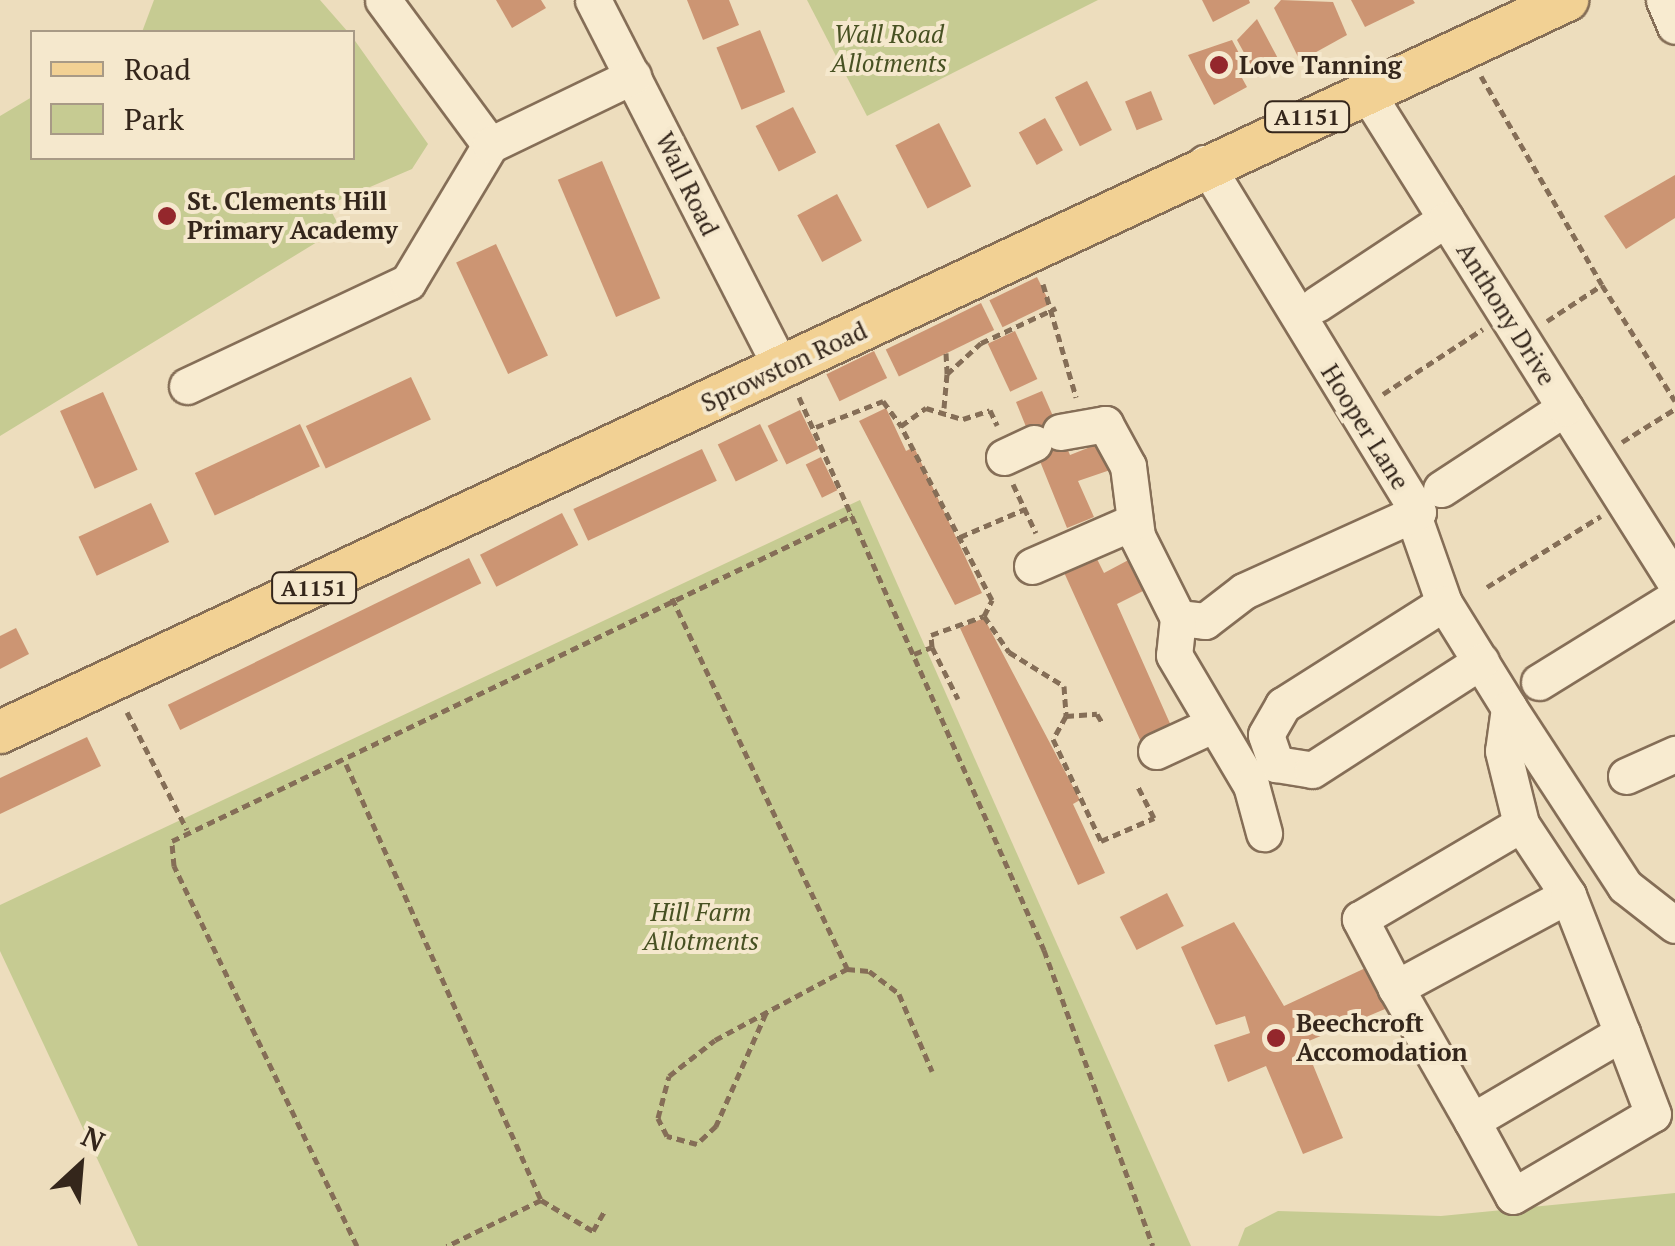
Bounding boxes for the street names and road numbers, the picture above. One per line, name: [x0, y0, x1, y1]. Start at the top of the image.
road number: A1151: [1262, 100, 1352, 134]
street label: Wall Road: [649, 127, 725, 241]
street label: Anthony Drive: [1450, 237, 1562, 391]
street label: Sprowston Road: [696, 315, 872, 419]
street label: Hooper Lane: [1315, 359, 1415, 495]
road number: A1151: [269, 571, 359, 605]

